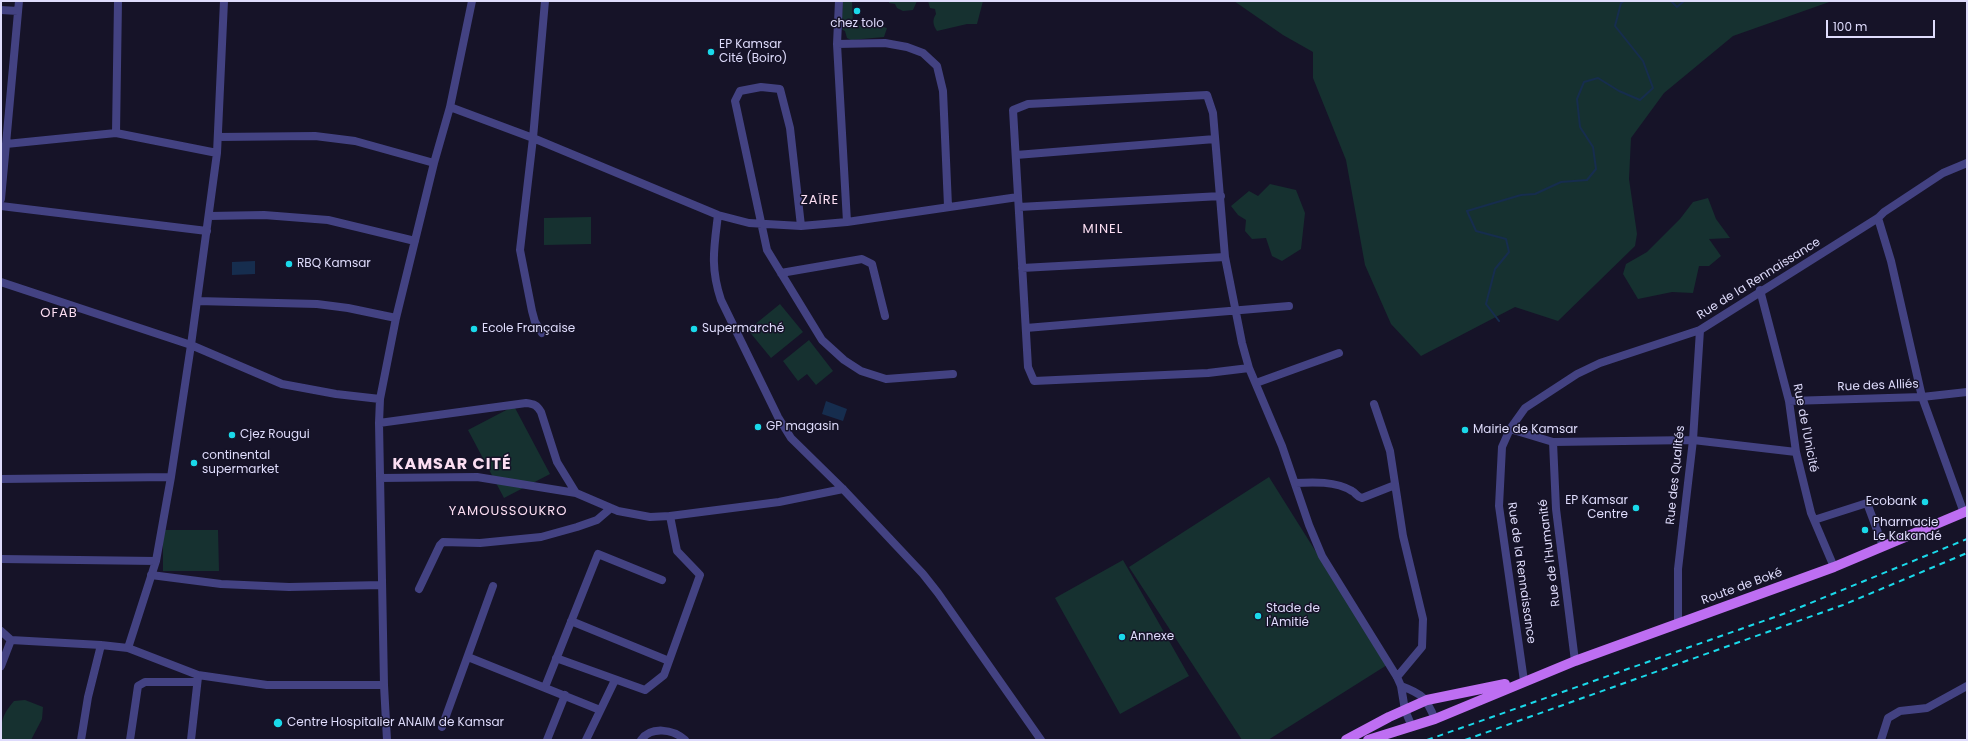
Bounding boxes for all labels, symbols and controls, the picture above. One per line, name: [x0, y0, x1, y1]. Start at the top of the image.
marker: chez tolo: [852, 6, 862, 16]
scale bar: [1828, 12, 1937, 38]
place label: chez tolo: [830, 17, 884, 31]
text: 100 m: [1833, 18, 1867, 35]
place label: EP Kamsar Cité (Boiro): [719, 38, 787, 66]
marker: EP Kamsar Cité (Boiro): [706, 47, 716, 57]
district label: ZAÏRE: [801, 193, 839, 209]
district label: MINEL: [1083, 222, 1123, 238]
street label: Rue de la Rennaissance: [1695, 235, 1823, 323]
place label: RBQ Kamsar: [297, 257, 371, 271]
marker: RBQ Kamsar: [284, 259, 294, 269]
district label: OFAB: [40, 306, 78, 322]
place label: Ecole Française: [482, 322, 575, 336]
place label: Supermarché: [702, 322, 784, 336]
marker: Ecole Française: [469, 324, 479, 334]
marker: Supermarché: [689, 324, 699, 334]
street label: Rue des Alliés: [1837, 377, 1919, 395]
street label: Rue de l'Unicité: [1789, 382, 1821, 474]
place label: GP magasin: [766, 420, 839, 434]
marker: GP magasin: [753, 422, 763, 432]
place label: Mairie de Kamsar: [1473, 423, 1578, 437]
marker: Mairie de Kamsar: [1460, 425, 1470, 435]
street label: Rue des Qualités: [1664, 425, 1688, 525]
place label: Cjez Rougui: [240, 428, 310, 442]
marker: Cjez Rougui: [227, 430, 237, 440]
place label: continental supermarket: [202, 449, 279, 477]
district label: KAMSAR CITÉ: [392, 455, 512, 475]
marker: continental supermarket: [189, 458, 199, 468]
place label: EP Kamsar Centre: [1565, 494, 1628, 522]
place label: Ecobank: [1866, 495, 1917, 509]
marker: Ecobank: [1920, 497, 1930, 507]
street label: Rue de l'Humanité: [1536, 498, 1564, 608]
street label: Rue de la Rennaissance: [1504, 501, 1538, 645]
marker: EP Kamsar Centre: [1631, 503, 1641, 513]
district label: YAMOUSSOUKRO: [449, 504, 567, 520]
place label: Pharmacie Le Kakandé: [1873, 516, 1942, 544]
marker: Pharmacie Le Kakandé: [1860, 525, 1870, 535]
street label: Route de Boké: [1700, 566, 1784, 608]
place label: Stade de l'Amitié: [1266, 602, 1320, 630]
marker: Stade de l'Amitié: [1253, 611, 1263, 621]
place label: Annexe: [1130, 630, 1174, 644]
marker: Annexe: [1117, 632, 1127, 642]
place label: Centre Hospitalier ANAIM de Kamsar: [287, 716, 504, 730]
marker: Centre Hospitalier ANAIM de Kamsar: [272, 717, 284, 729]

